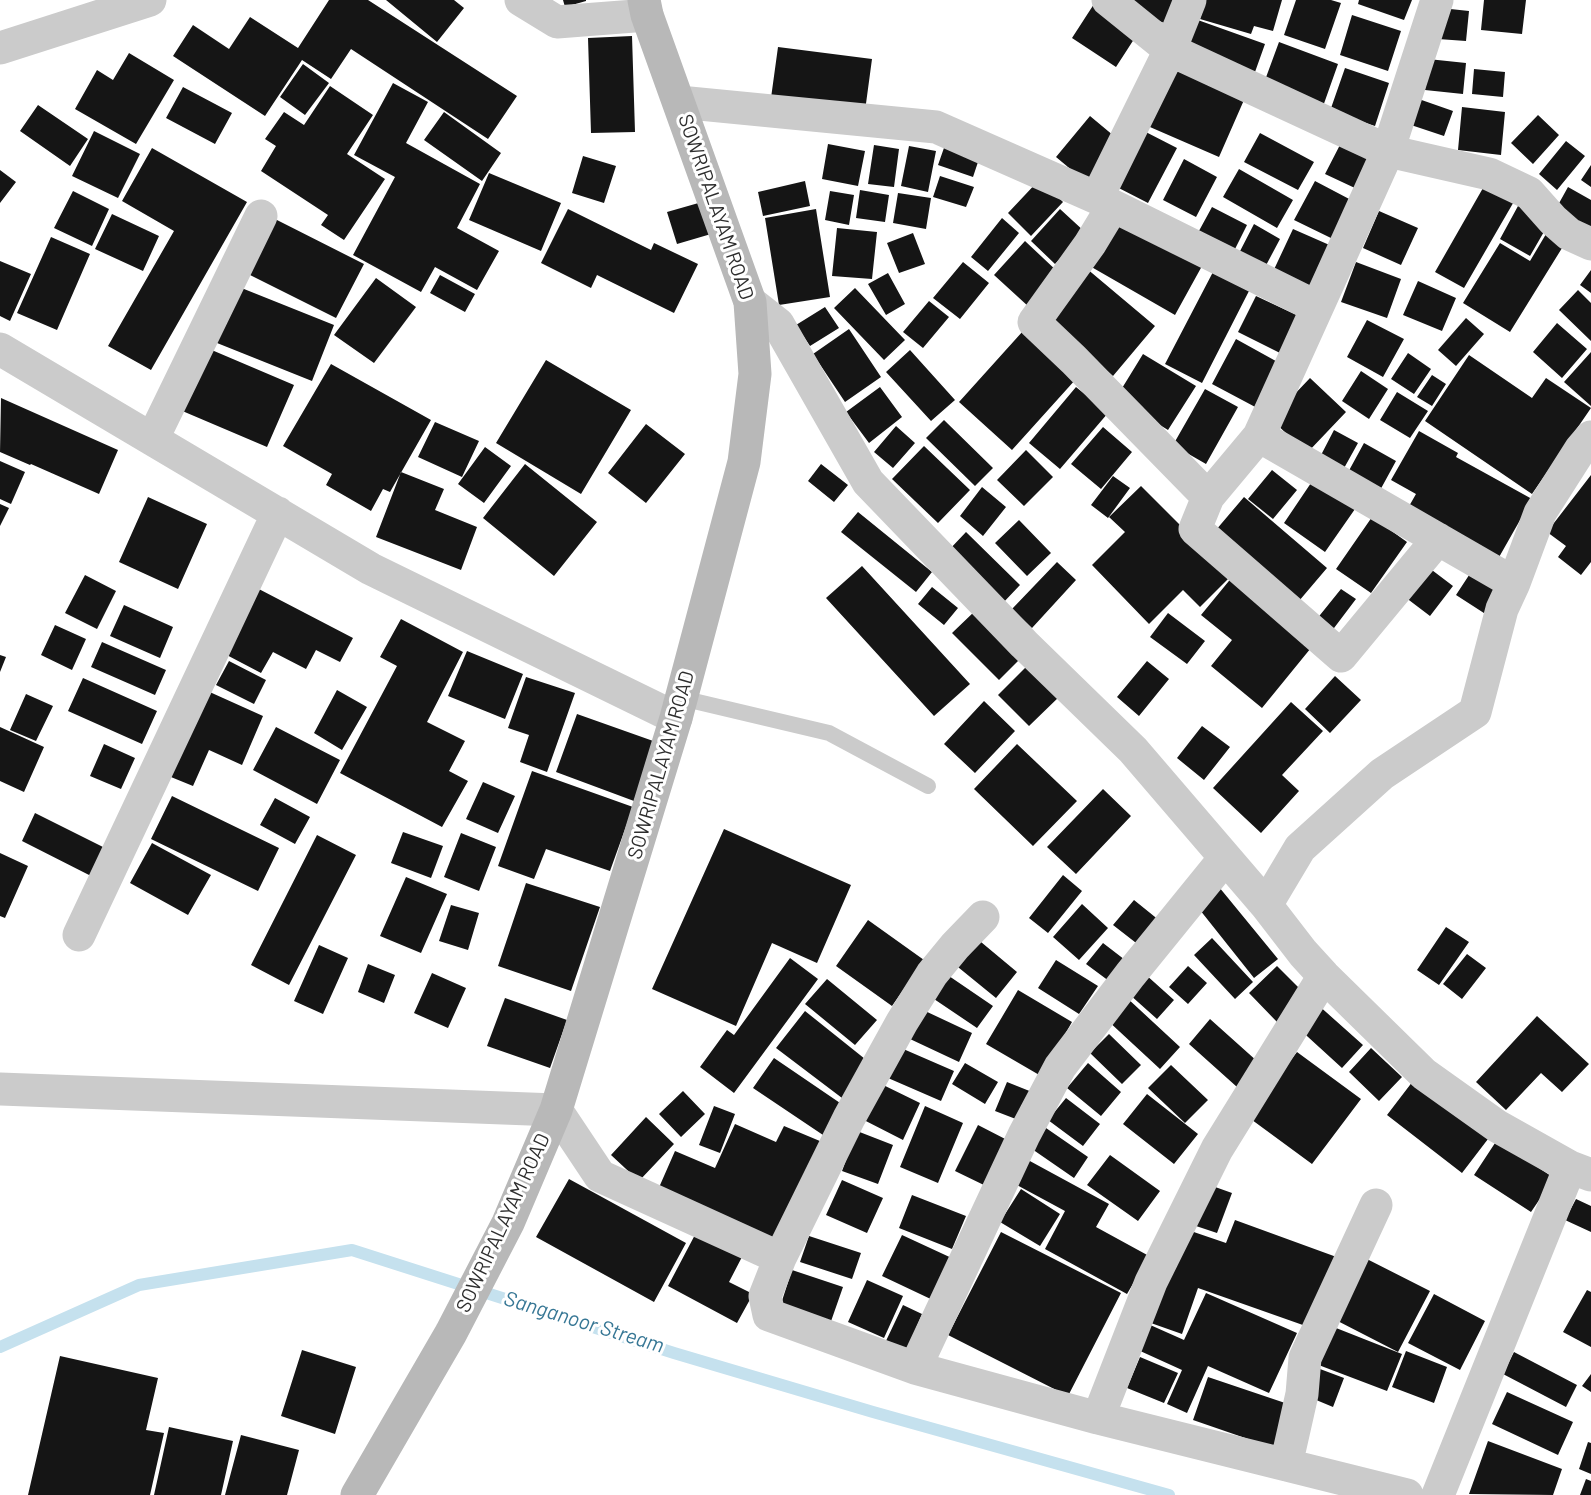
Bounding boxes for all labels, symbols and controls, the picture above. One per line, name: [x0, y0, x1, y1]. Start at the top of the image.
street label: SOWRIPALAYAM ROAD: [673, 111, 759, 303]
street label: SOWRIPALAYAM ROAD: [623, 668, 699, 862]
street label: SOWRIPALAYAM ROAD: [451, 1130, 555, 1316]
water label: Sanganoor Stream: [501, 1286, 667, 1358]

